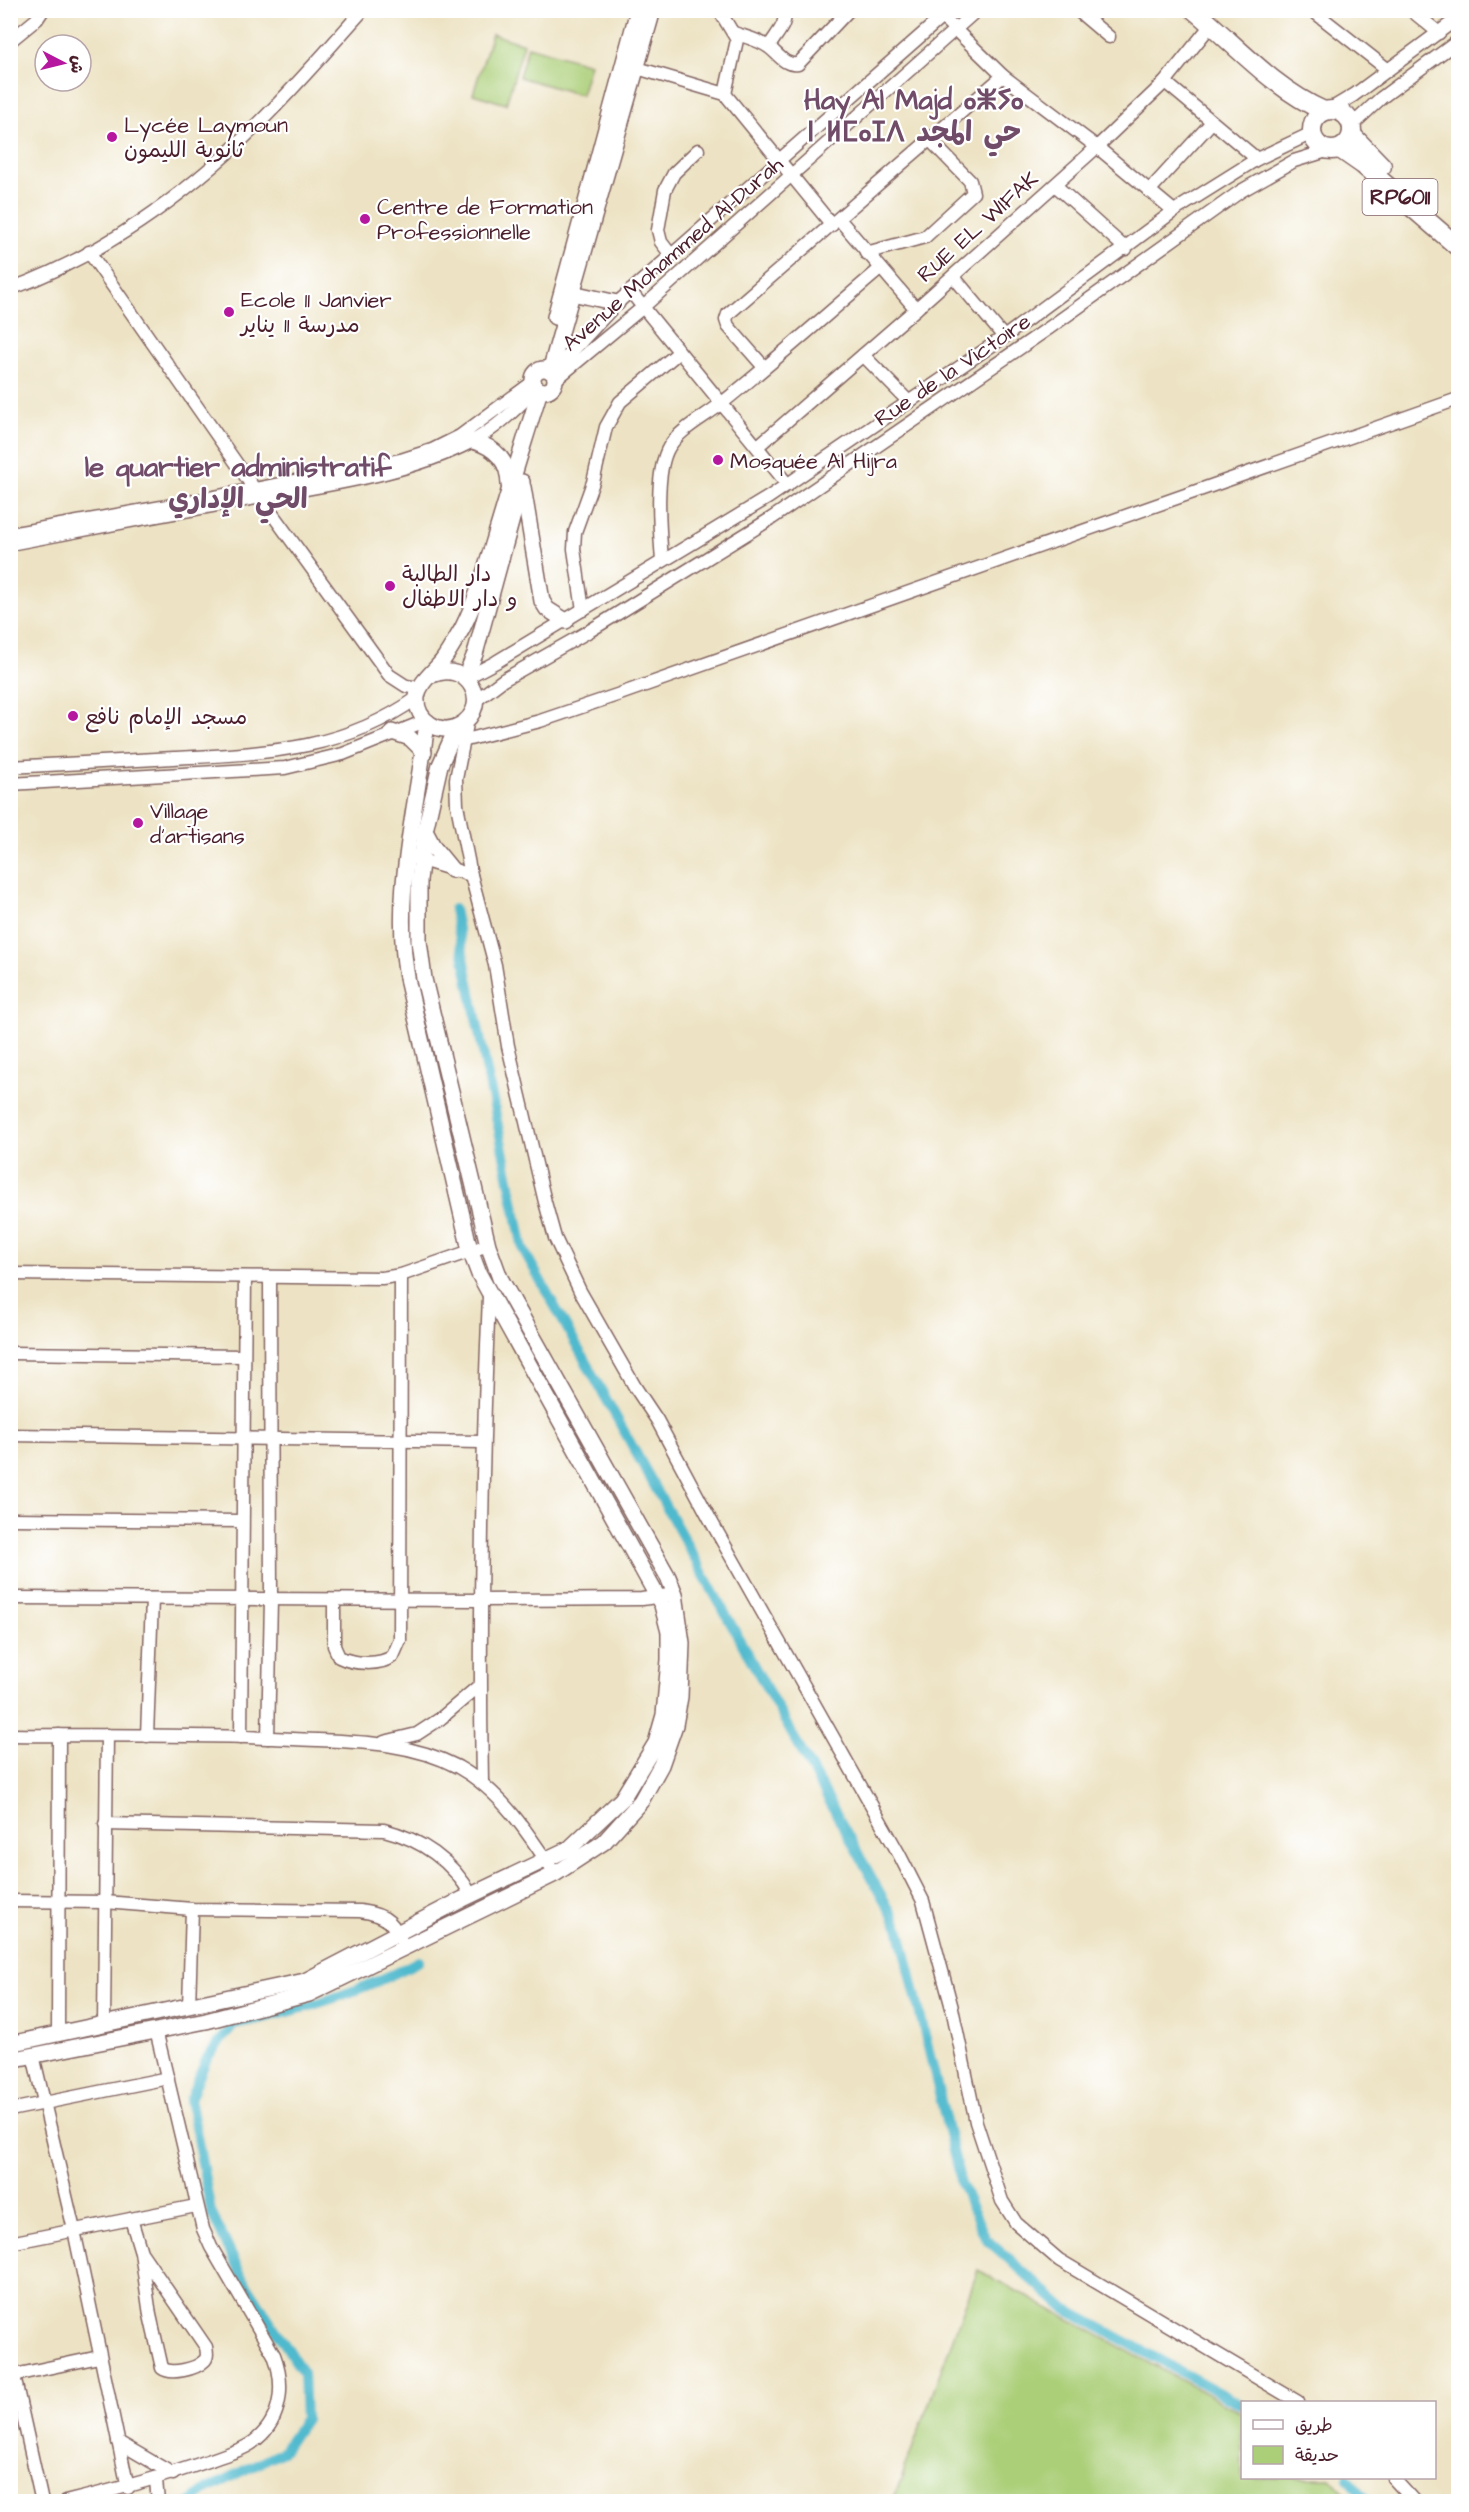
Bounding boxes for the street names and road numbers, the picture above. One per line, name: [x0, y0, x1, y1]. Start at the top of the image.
street label: Avenue Mohammed Al-Durah: [556, 149, 790, 359]
street label: RUE EL WIFAK: [911, 164, 1046, 290]
road number: RP6011: [1362, 179, 1438, 215]
street label: Rue de la Victoire: [868, 306, 1037, 434]

